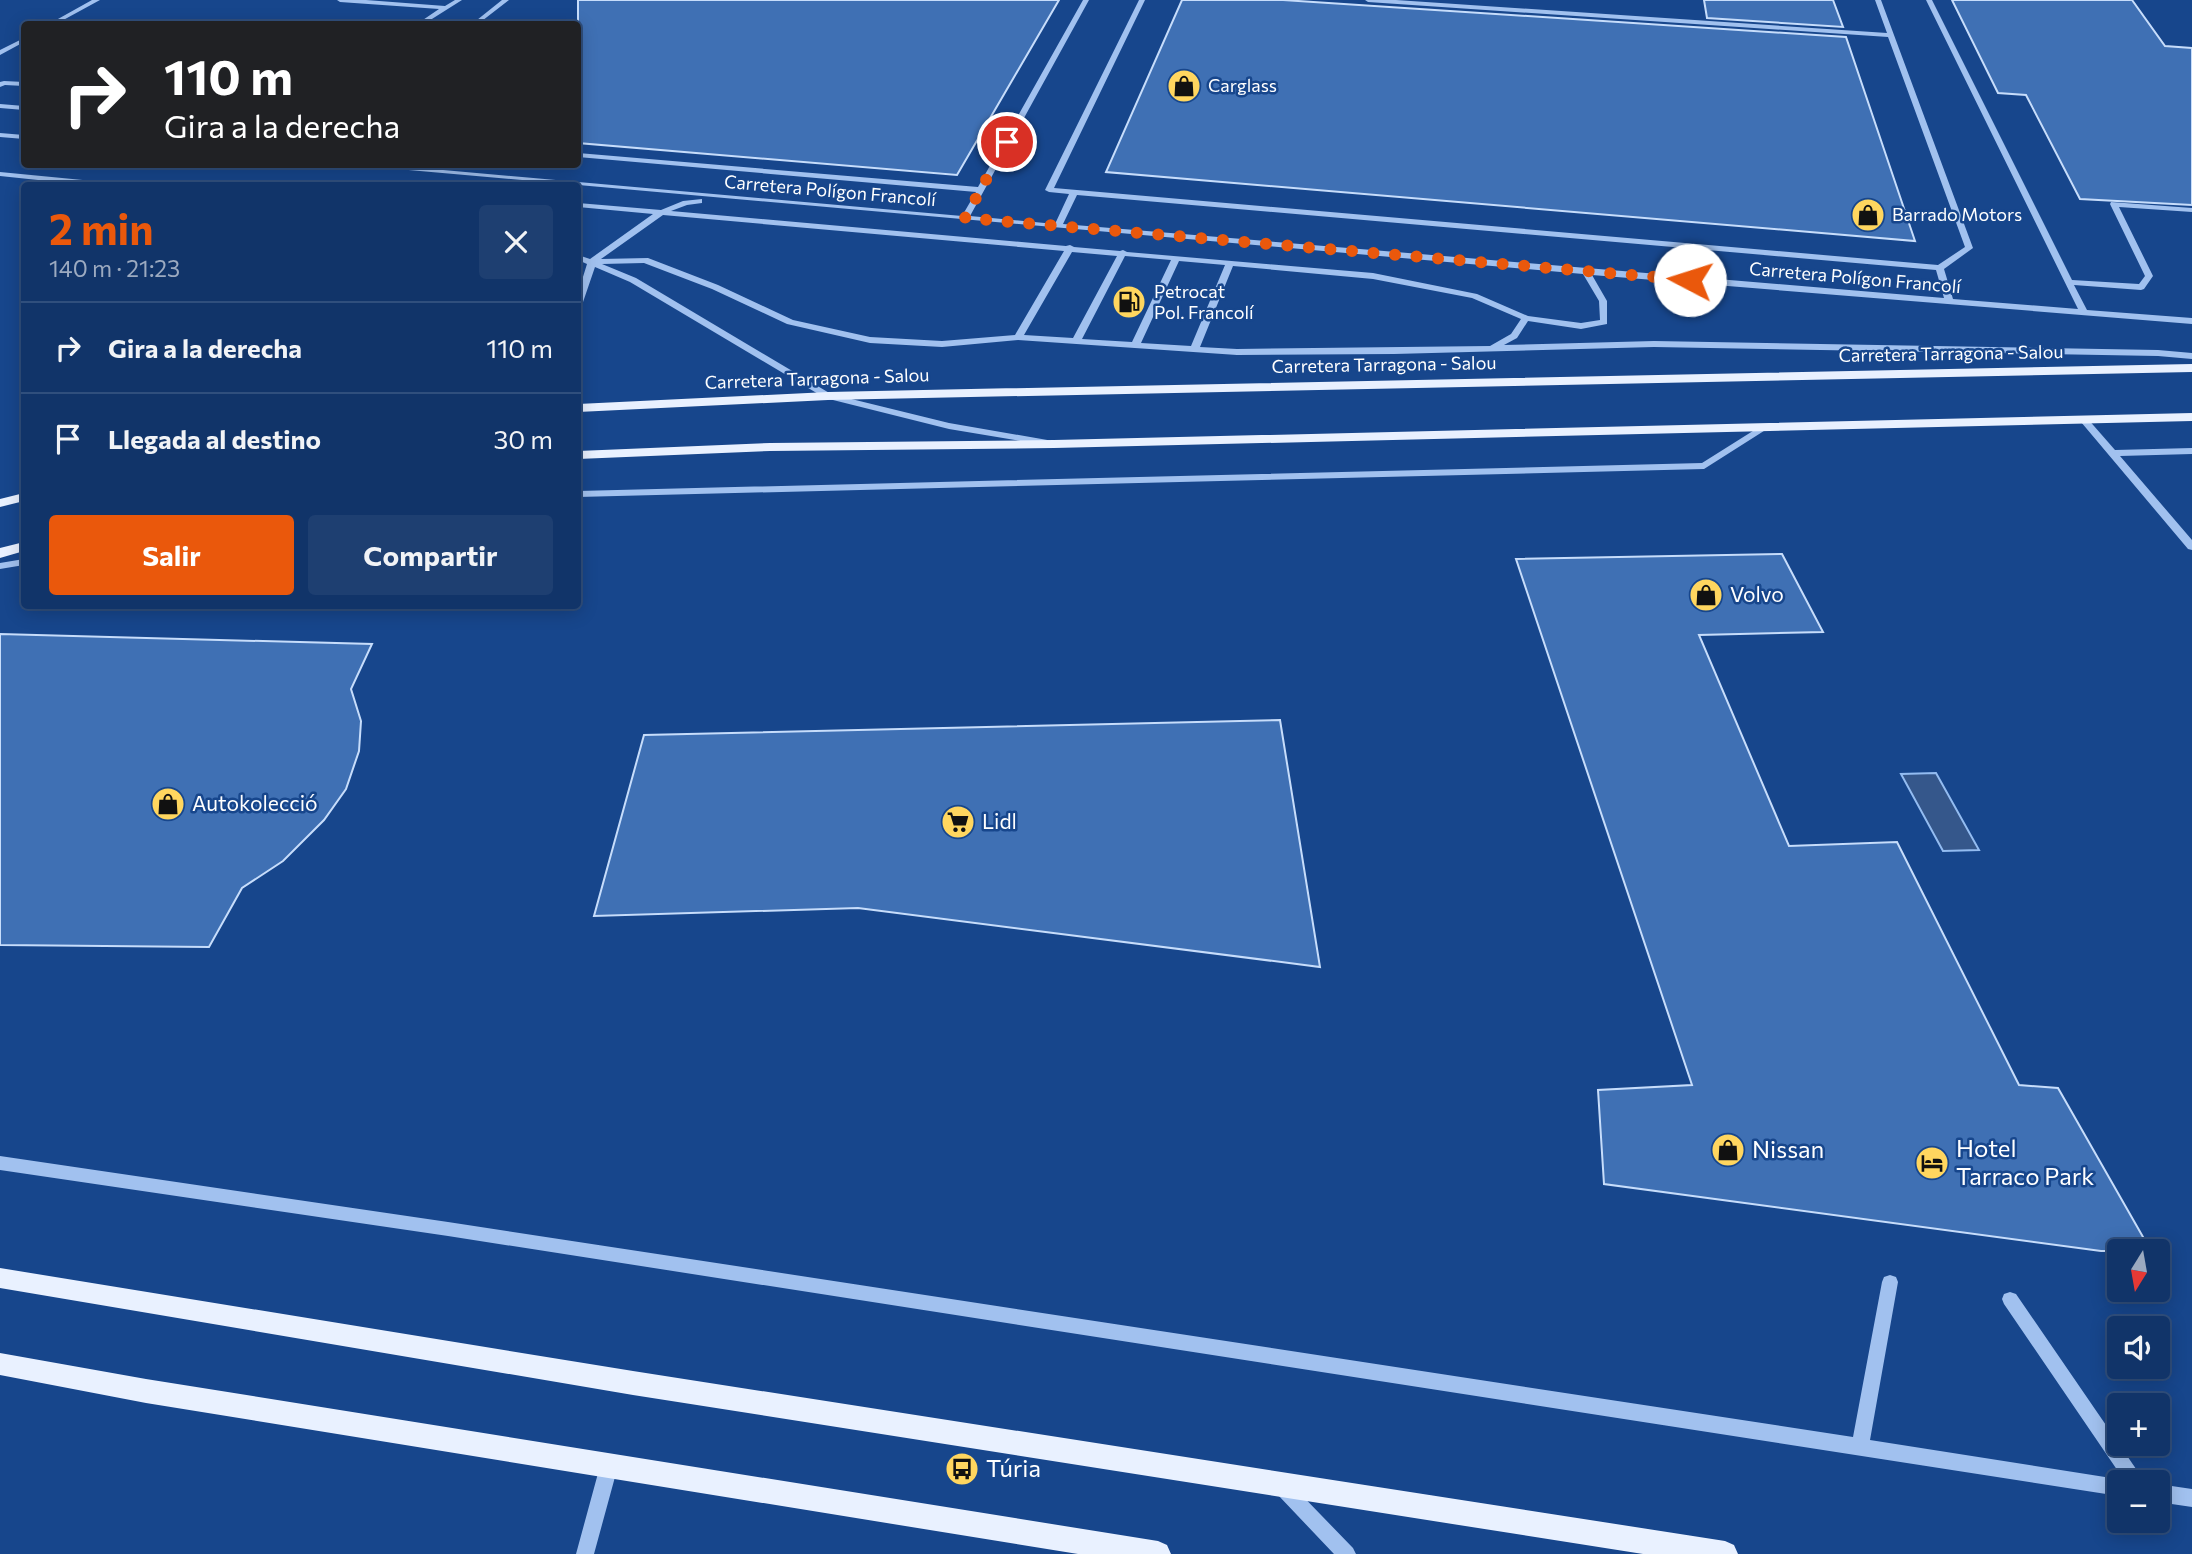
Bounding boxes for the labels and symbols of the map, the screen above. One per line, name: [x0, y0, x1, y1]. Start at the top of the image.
shop icon: Carglass: [1165, 67, 1203, 105]
place label: Carglass: [1208, 74, 1277, 96]
pin: [977, 112, 1037, 172]
street label: Carretera Polígon Francolí: [723, 170, 938, 210]
shop icon: Barrado Motors: [1849, 196, 1887, 234]
place label: Barrado Motors: [1892, 203, 2022, 225]
position arrow: [1653, 243, 1727, 317]
street label: Carretera Polígon Francolí: [1748, 257, 1963, 297]
place label: Petrocat Pol. Francolí: [1154, 280, 1255, 323]
fuel station icon: Petrocat Pol. Francolí: [1110, 283, 1148, 321]
street label: Carretera Tarragona - Salou: [1838, 340, 2064, 366]
street label: Carretera Tarragona - Salou: [1271, 351, 1497, 377]
street label: Carretera Tarragona - Salou: [704, 363, 930, 393]
shop icon: Volvo: [1687, 576, 1725, 614]
place label: Volvo: [1730, 581, 1784, 606]
shop icon: Autokolecció: [149, 785, 187, 823]
place label: Autokolecció: [192, 790, 318, 815]
supermarket icon: Lidl: [939, 803, 977, 841]
place label: Lidl: [982, 808, 1017, 833]
shop icon: Nissan: [1709, 1131, 1747, 1169]
place label: Hotel Tarraco Park: [1956, 1133, 2094, 1190]
place label: Nissan: [1752, 1134, 1824, 1163]
hotel icon: Hotel Tarraco Park: [1913, 1144, 1951, 1182]
north arrow: [2107, 1239, 2170, 1302]
bus stop icon: Túria: [943, 1450, 981, 1488]
place label: Túria: [986, 1453, 1041, 1482]

